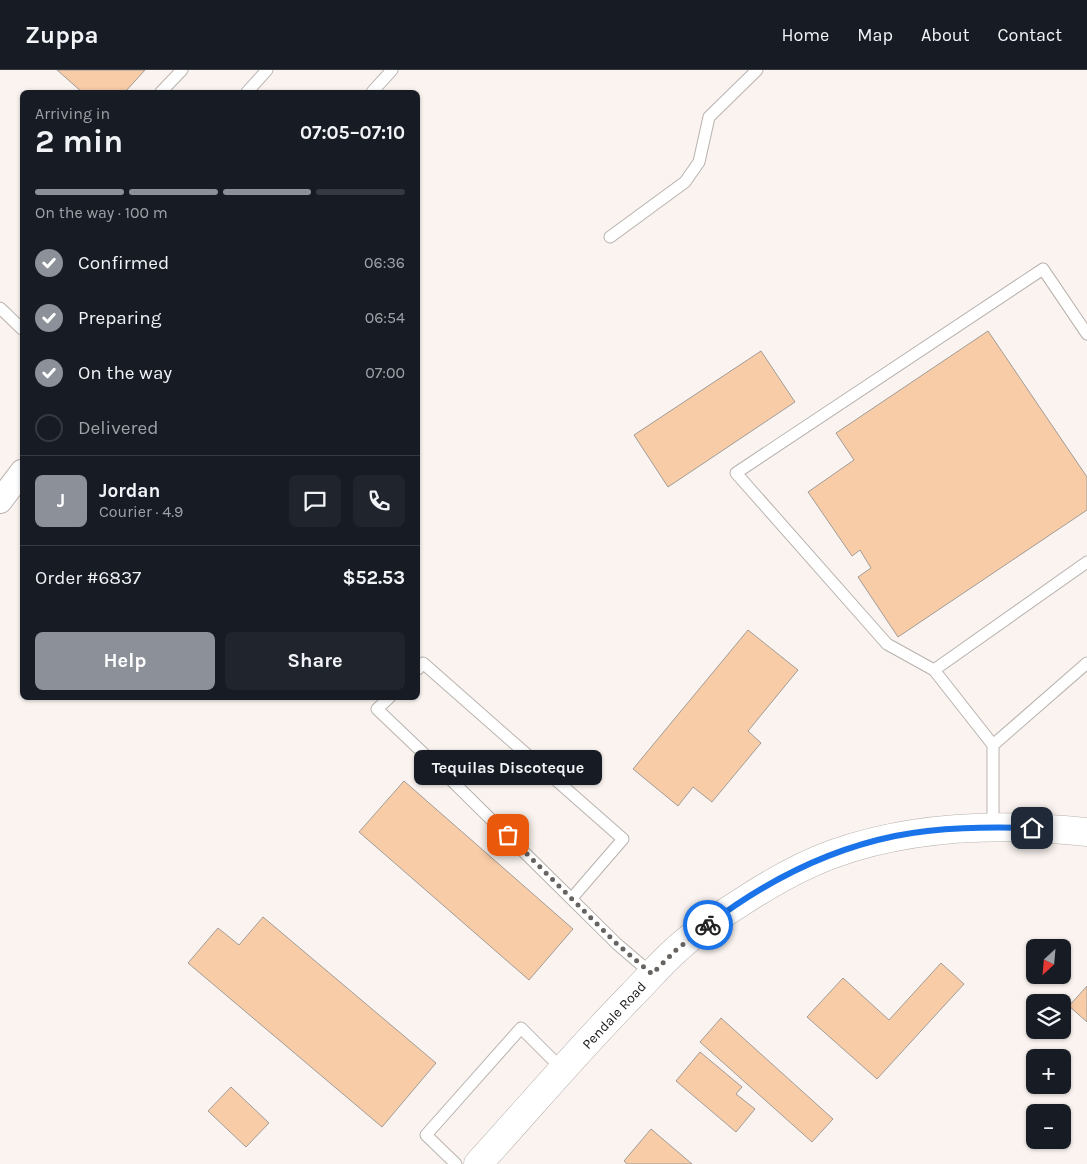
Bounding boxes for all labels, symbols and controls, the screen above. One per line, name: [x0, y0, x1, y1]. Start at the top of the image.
text: Zuppa: [25, 21, 98, 49]
text: Home: [781, 24, 829, 46]
text: Map: [857, 24, 893, 46]
text: About: [921, 24, 970, 46]
text: Contact: [998, 24, 1062, 46]
text: Arriving in: [35, 104, 110, 123]
text: 07:05–07:10: [300, 122, 405, 144]
text: 2 min: [35, 123, 123, 160]
text: On the way · 100 m: [35, 203, 168, 222]
icon: check: [35, 249, 63, 277]
text: Confirmed: [78, 252, 169, 274]
text: 06:36: [364, 253, 405, 272]
icon: check: [35, 304, 63, 332]
text: Preparing: [78, 307, 161, 329]
text: 06:54: [365, 308, 405, 327]
icon: check: [35, 359, 63, 387]
text: On the way: [78, 362, 172, 384]
text: 07:00: [365, 363, 405, 382]
text: Delivered: [78, 417, 158, 439]
button: chat: [289, 475, 341, 527]
button: phone: [353, 475, 405, 527]
text: Jordan: [99, 480, 160, 502]
text: J: [57, 490, 65, 512]
text: Courier · 4.9: [99, 502, 183, 521]
text: Order #6837: [35, 567, 141, 589]
text: $52.53: [342, 567, 405, 589]
button: Help: [35, 632, 215, 690]
button: Share: [225, 632, 405, 690]
callout: Tequilas Discoteque: [414, 750, 602, 785]
text: Tequilas Discoteque: [432, 758, 584, 777]
pin: [1011, 807, 1053, 849]
pin: [487, 814, 529, 856]
icon: home: [1018, 814, 1046, 842]
icon: bag: [494, 821, 522, 849]
courier: [683, 900, 733, 950]
icon: bike: [694, 911, 722, 939]
north arrow: [1026, 939, 1071, 984]
map controls: [1026, 939, 1071, 1149]
street label: Pendale Road: [579, 978, 650, 1053]
button: layers: [1026, 994, 1071, 1039]
button: +: [1026, 1049, 1071, 1094]
button: −: [1026, 1104, 1071, 1149]

